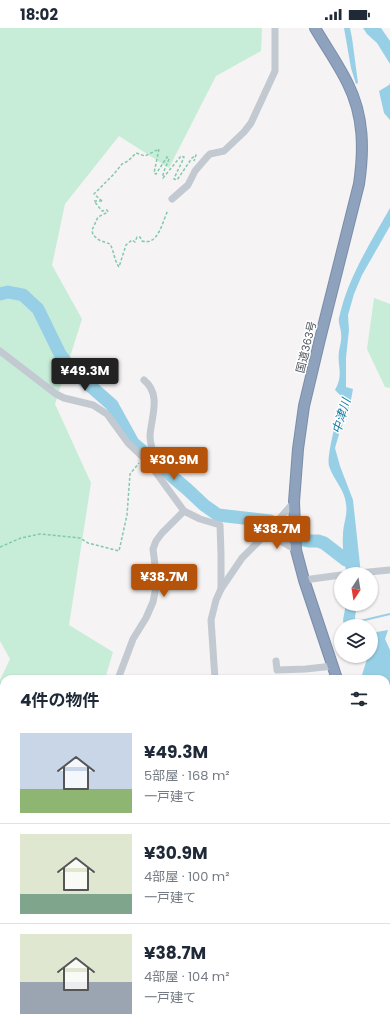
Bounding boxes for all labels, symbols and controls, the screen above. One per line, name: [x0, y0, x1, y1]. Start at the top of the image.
text: 18:02: [20, 4, 58, 25]
street label: 国道363号: [292, 319, 320, 375]
pin: ¥49.3M: [52, 358, 118, 392]
text: ¥49.3M: [61, 361, 109, 380]
water label: 中津川: [328, 394, 355, 436]
pin: ¥30.9M: [141, 447, 207, 481]
text: ¥30.9M: [150, 450, 198, 469]
pin: ¥38.7M: [244, 516, 310, 550]
text: ¥38.7M: [253, 519, 301, 538]
pin: ¥38.7M: [131, 564, 197, 598]
text: ¥38.7M: [140, 567, 188, 586]
north arrow: [334, 567, 378, 611]
map controls: [334, 567, 378, 663]
button: layers: [334, 619, 378, 663]
text: 4件の物件: [20, 688, 100, 712]
icon: filters: [348, 688, 370, 710]
text: ¥49.3M: [144, 740, 208, 764]
icon: home: [52, 749, 100, 797]
text: 5部屋 · 168 m²: [144, 766, 230, 785]
text: 一戸建て: [144, 787, 196, 806]
text: ¥30.9M: [144, 841, 208, 865]
icon: home: [52, 850, 100, 898]
text: 4部屋 · 100 m²: [144, 867, 230, 886]
text: 一戸建て: [144, 888, 196, 907]
text: ¥38.7M: [144, 941, 206, 965]
icon: home: [52, 950, 100, 998]
text: 4部屋 · 104 m²: [144, 967, 230, 986]
text: 一戸建て: [144, 988, 196, 1007]

